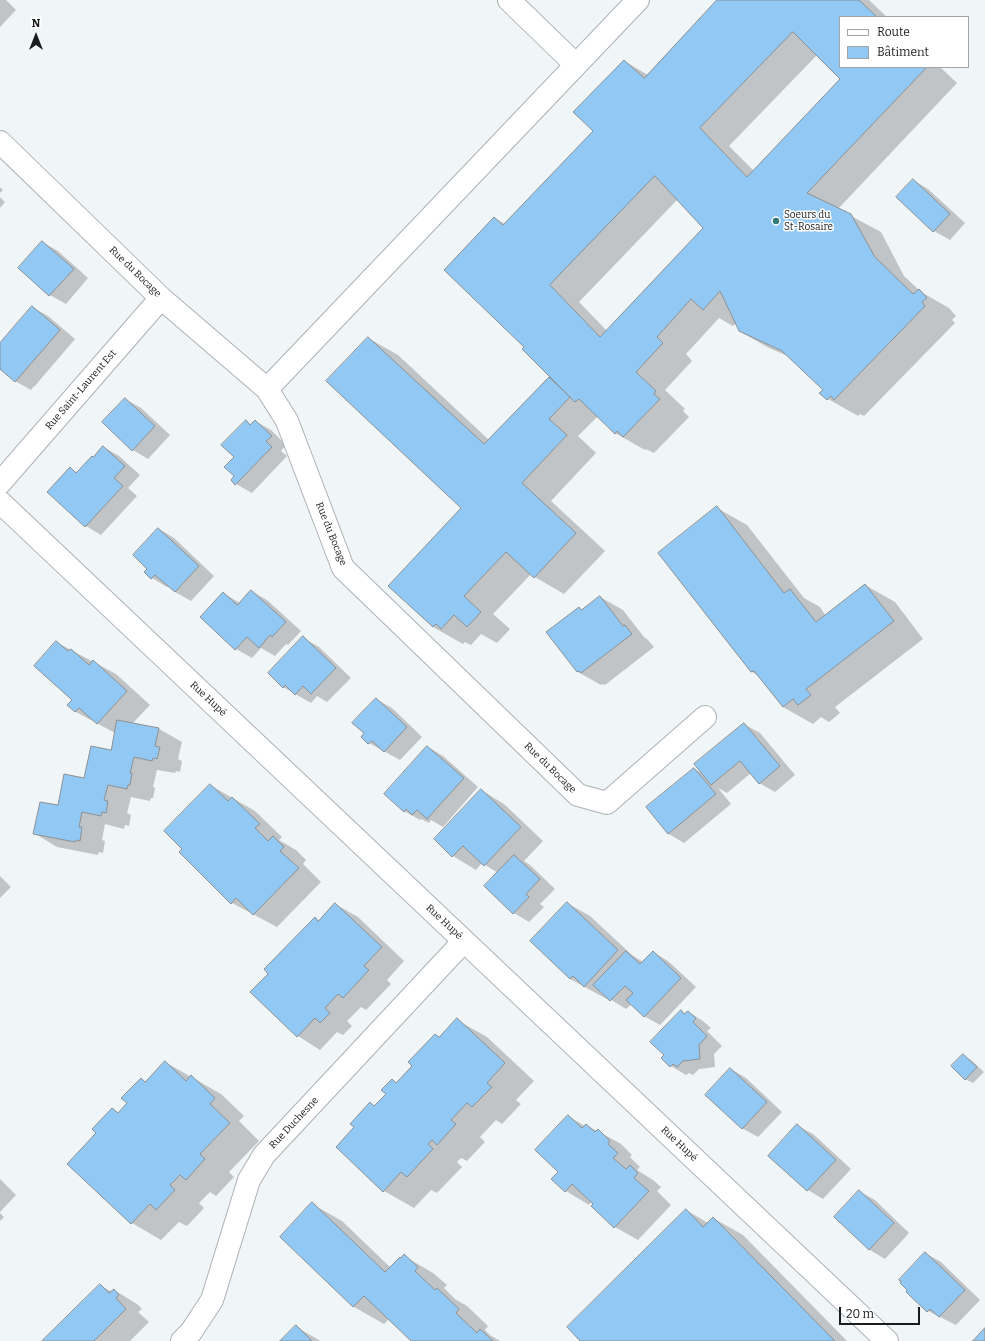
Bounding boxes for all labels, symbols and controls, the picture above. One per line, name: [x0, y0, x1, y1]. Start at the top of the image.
north arrow: [16, 16, 56, 56]
legend: [839, 16, 969, 68]
text: N: [32, 17, 40, 30]
text: Route: [877, 25, 910, 39]
text: Bâtiment: [877, 45, 929, 59]
place label: Soeurs du St-Rosaire: [784, 209, 833, 232]
marker: Soeurs du St-Rosaire: [771, 216, 781, 226]
street label: Rue du Bocage: [107, 244, 163, 300]
street label: Rue Saint-Laurent Est: [43, 348, 119, 432]
street label: Rue du Bocage: [313, 500, 349, 568]
street label: Rue Hupé: [187, 679, 229, 719]
street label: Rue du Bocage: [522, 740, 578, 796]
street label: Rue Hupé: [423, 902, 465, 942]
street label: Rue Duchesne: [267, 1095, 321, 1151]
street label: Rue Hupé: [658, 1124, 700, 1164]
scale bar: [841, 1299, 922, 1325]
text: 20 m: [846, 1307, 874, 1321]

